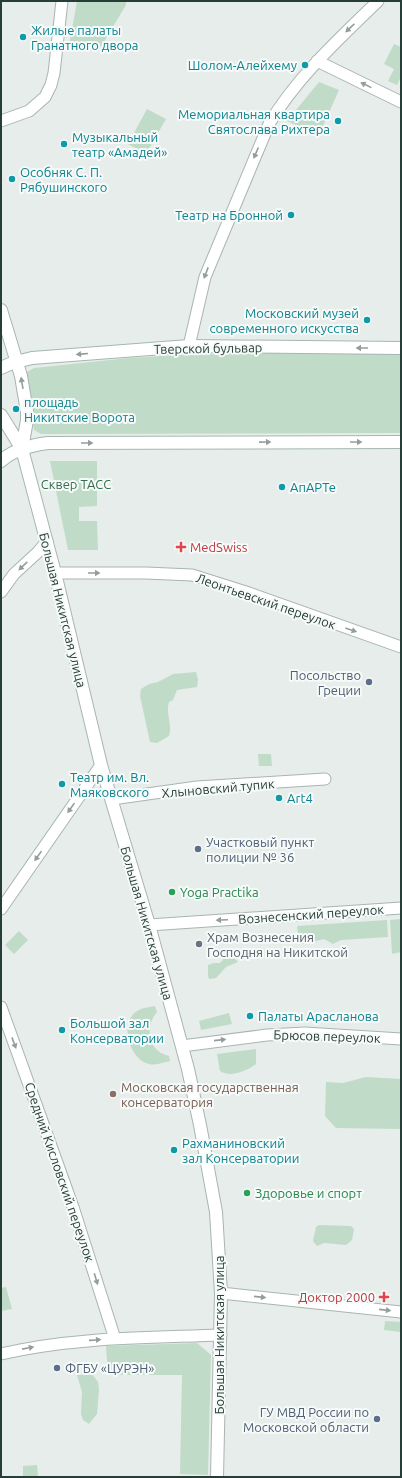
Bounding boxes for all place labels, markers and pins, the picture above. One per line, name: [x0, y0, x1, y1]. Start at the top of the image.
place label: Жилые палаты Гранатного двора: [31, 23, 138, 52]
marker: Жилые палаты Гранатного двора: [18, 32, 28, 42]
place label: Шолом-Алейхему: [188, 58, 297, 72]
marker: Шолом-Алейхему: [300, 60, 310, 70]
place label: Мемориальная квартира Святослава Рихтера: [178, 107, 330, 136]
marker: Мемориальная квартира Святослава Рихтера: [333, 116, 343, 126]
place label: Музыкальный театр «Амадей»: [72, 130, 167, 159]
marker: Музыкальный театр «Амадей»: [59, 139, 69, 149]
place label: Особняк С. П. Рябушинского: [20, 165, 107, 194]
marker: Особняк С. П. Рябушинского: [7, 174, 17, 184]
place label: Театр на Бронной: [175, 208, 283, 222]
marker: Театр на Бронной: [286, 210, 296, 220]
place label: Московский музей современного искусства: [210, 306, 359, 335]
marker: Московский музей современного искусства: [362, 315, 372, 325]
place label: площадь Никитские Ворота: [24, 395, 135, 424]
marker: площадь Никитские Ворота: [11, 404, 21, 414]
place label: АпАРТе: [290, 480, 336, 494]
marker: АпАРТе: [277, 482, 287, 492]
place label: MedSwiss: [190, 540, 248, 554]
marker: MedSwiss: [175, 541, 187, 553]
place label: Посольство Греции: [290, 668, 361, 697]
marker: Посольство Греции: [364, 677, 374, 687]
place label: Театр им. Вл. Маяковского: [70, 770, 149, 799]
marker: Театр им. Вл. Маяковского: [57, 779, 67, 789]
place label: Art4: [287, 791, 313, 805]
marker: Art4: [274, 793, 284, 803]
place label: Участковый пункт полиции № 36: [206, 835, 314, 864]
marker: Участковый пункт полиции № 36: [193, 844, 203, 854]
place label: Yoga Practika: [180, 885, 259, 899]
marker: Yoga Practika: [167, 887, 177, 897]
place label: Храм Вознесения Господня на Никитской: [207, 930, 348, 959]
marker: Храм Вознесения Господня на Никитской: [194, 939, 204, 949]
place label: Палаты Арасланова: [258, 1009, 379, 1023]
marker: Палаты Арасланова: [245, 1011, 255, 1021]
place label: Большой зал Консерватории: [70, 1016, 164, 1045]
marker: Большой зал Консерватории: [57, 1025, 67, 1035]
place label: Московская государственная консерватория: [121, 1080, 299, 1109]
marker: Московская государственная консерватория: [108, 1089, 118, 1099]
place label: Рахманиновский зал Консерватории: [182, 1136, 300, 1165]
marker: Рахманиновский зал Консерватории: [169, 1145, 179, 1155]
place label: Здоровье и спорт: [255, 1186, 362, 1200]
marker: Здоровье и спорт: [242, 1188, 252, 1198]
place label: Доктор 2000: [298, 1290, 375, 1304]
marker: Доктор 2000: [378, 1291, 390, 1303]
place label: ФГБУ «ЦУРЭН»: [65, 1361, 154, 1375]
marker: ФГБУ «ЦУРЭН»: [52, 1363, 62, 1373]
place label: ГУ МВД России по Московской области: [243, 1405, 369, 1434]
marker: ГУ МВД России по Московской области: [372, 1414, 382, 1424]

